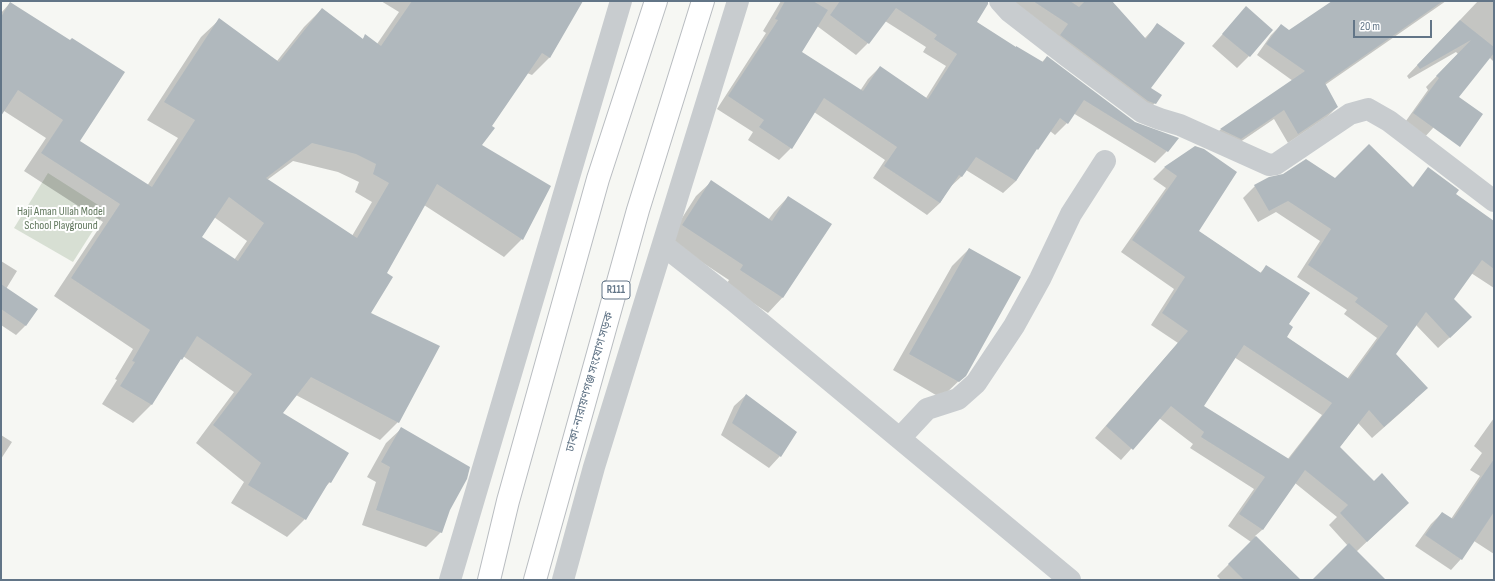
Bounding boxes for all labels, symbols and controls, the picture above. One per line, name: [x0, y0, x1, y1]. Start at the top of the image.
scale bar: [1355, 12, 1434, 38]
text: 20 m: [1360, 19, 1380, 34]
park label: Haji Aman Ullah Model School Playground: [17, 205, 105, 233]
road number: R111: [602, 281, 630, 299]
street label: ঢাকা-নারায়ণগঞ্জ সংযোগ সড়ক: [563, 310, 617, 454]

